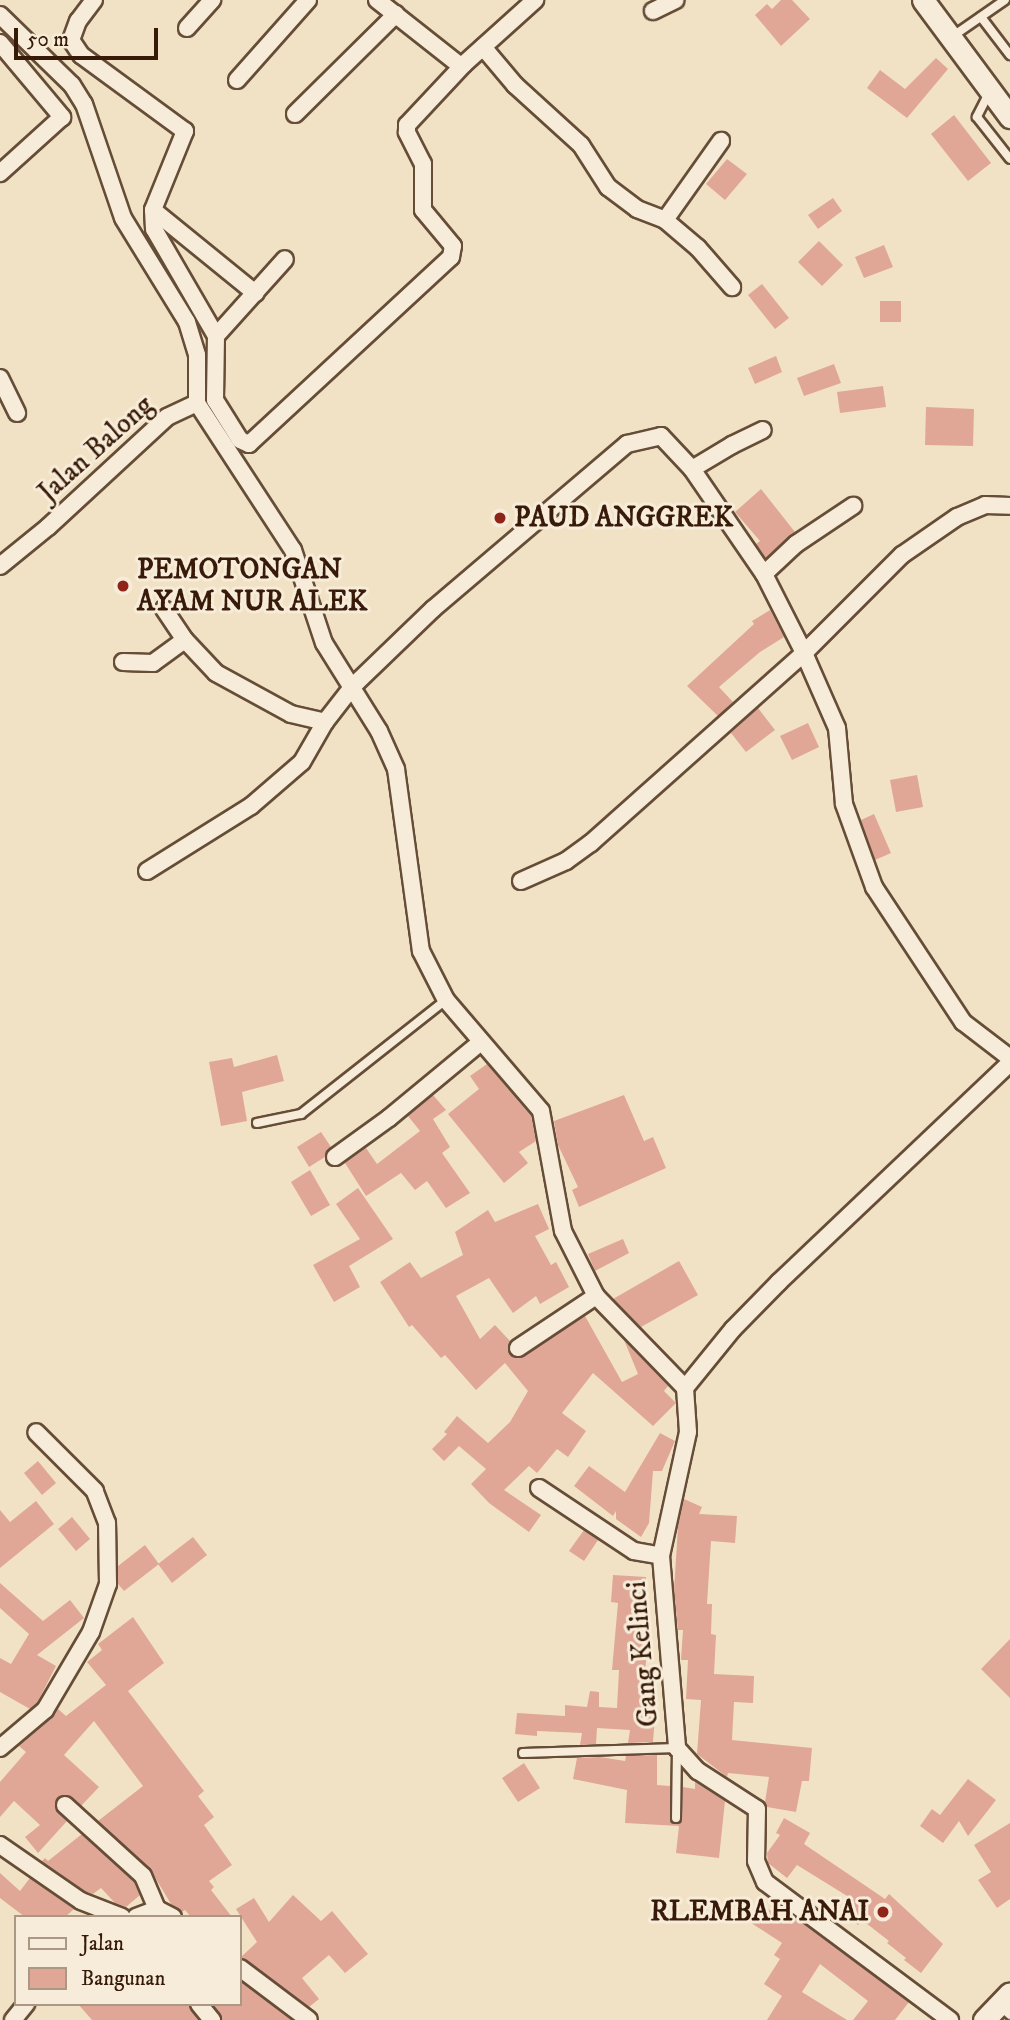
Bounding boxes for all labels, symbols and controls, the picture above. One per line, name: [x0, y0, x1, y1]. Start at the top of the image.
scale bar: [18, 14, 161, 58]
text: 50 m: [27, 27, 69, 53]
street label: Jalan Balong: [32, 389, 160, 509]
place label: PAUD ANGGREK: [514, 501, 733, 535]
marker: PAUD ANGGREK: [492, 510, 508, 526]
place label: PEMOTONGAN AYAM NUR ALEK: [137, 553, 367, 619]
marker: PEMOTONGAN AYAM NUR ALEK: [115, 578, 131, 594]
street label: Gang Kelinci: [620, 1580, 666, 1728]
place label: RLEMBAH ANAI: [650, 1895, 869, 1929]
marker: RLEMBAH ANAI: [875, 1904, 891, 1920]
legend: [14, 1915, 242, 2006]
text: Jalan: [81, 1931, 124, 1957]
text: Bangunan: [81, 1966, 165, 1992]

